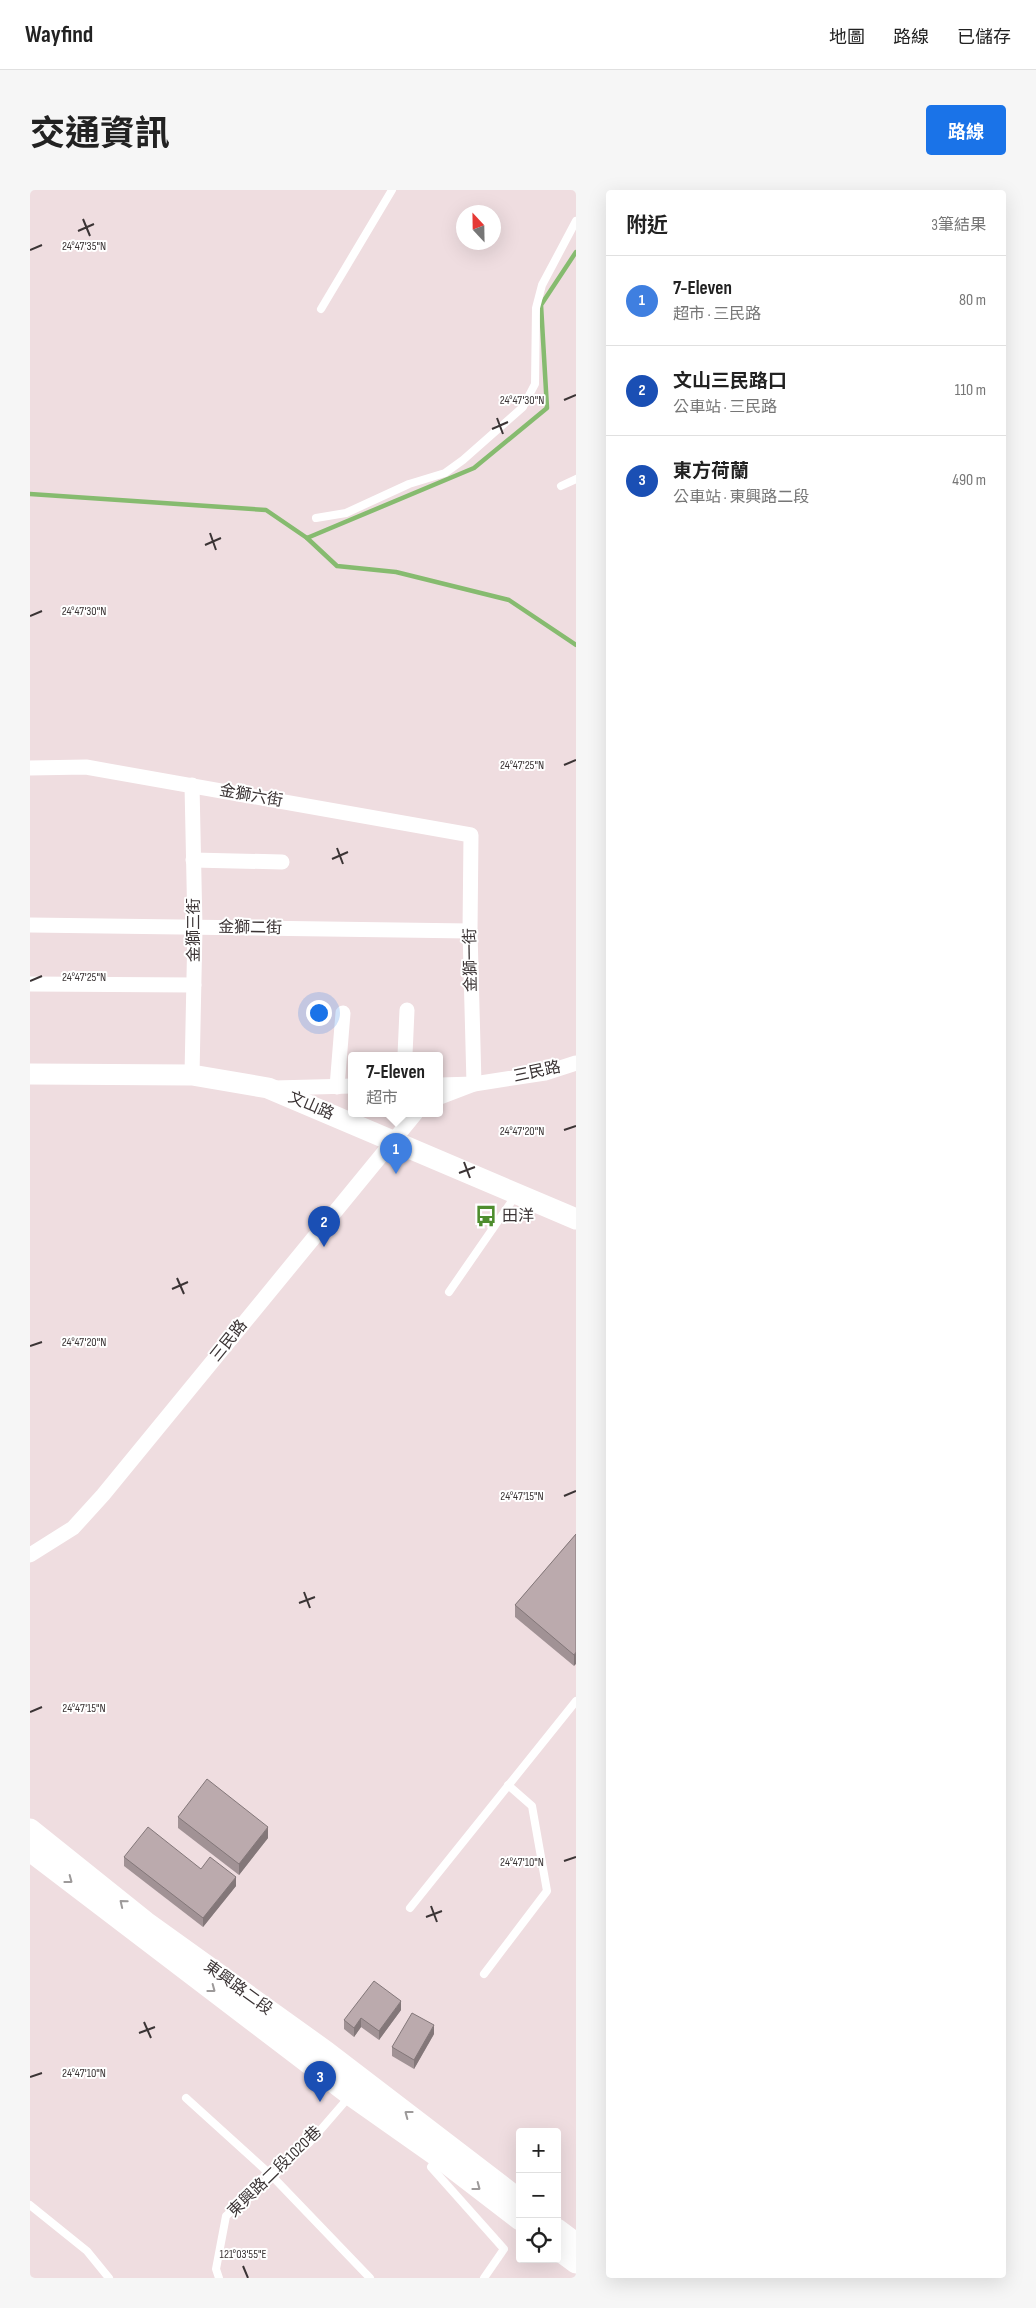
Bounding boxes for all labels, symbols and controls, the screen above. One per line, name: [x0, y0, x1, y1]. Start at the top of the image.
text: Wayfind: [25, 20, 93, 49]
text: 地圖: [829, 27, 865, 48]
text: 路線: [893, 27, 929, 48]
text: 已儲存: [957, 27, 1011, 48]
button: 路線: [926, 105, 1006, 155]
text: 交通資訊: [30, 113, 170, 156]
north arrow: [456, 205, 501, 250]
text: 附近: [626, 213, 668, 238]
text: 3筆結果: [931, 216, 986, 235]
text: 24°47'35"N: [62, 239, 106, 254]
text: 7-Eleven: [673, 277, 732, 300]
text: 1: [639, 291, 645, 310]
text: 80 m: [959, 291, 986, 310]
text: 超市 · 三民路: [673, 305, 761, 324]
text: 文山三民路口: [673, 370, 787, 393]
text: 2: [638, 381, 646, 400]
text: 110 m: [955, 381, 986, 400]
text: 24°47'30"N: [500, 393, 544, 408]
text: 公車站 · 三民路: [673, 398, 777, 417]
text: 東方荷蘭: [673, 460, 749, 483]
text: 3: [638, 471, 646, 490]
text: 490 m: [952, 471, 986, 490]
text: 公車站 · 東興路二段: [673, 488, 809, 507]
text: 24°47'30"N: [62, 604, 106, 619]
text: 24°47'25"N: [500, 758, 544, 773]
street label: 金獅六街: [218, 781, 284, 811]
street label: 金獅三街: [185, 898, 204, 962]
street label: 金獅二街: [218, 918, 282, 938]
street label: 金獅一街: [461, 928, 481, 992]
text: 24°47'25"N: [62, 970, 106, 985]
your location: [306, 1000, 332, 1026]
popup: [348, 1052, 443, 1117]
street label: 三民路: [512, 1058, 562, 1086]
text: 7-Eleven: [366, 1061, 425, 1084]
street label: 文山路: [285, 1088, 337, 1124]
text: 超市: [366, 1089, 398, 1108]
text: 24°47'20"N: [500, 1124, 544, 1139]
pin: 1: [380, 1133, 412, 1174]
bus stop icon: 田洋: [473, 1203, 499, 1229]
pin: 2: [308, 1206, 340, 1247]
place label: 田洋: [502, 1207, 534, 1226]
street label: 三民路: [207, 1316, 251, 1366]
text: 24°47'20"N: [62, 1335, 106, 1350]
text: 24°47'15"N: [500, 1489, 544, 1504]
text: 24°47'15"N: [62, 1701, 106, 1716]
text: 24°47'10"N: [500, 1855, 544, 1870]
one-way arrow: [63, 1874, 73, 1883]
one-way arrow: [120, 1901, 129, 1909]
street label: 東興路二段: [200, 1957, 276, 2019]
one-way arrow: [206, 1984, 215, 1992]
pin: 3: [304, 2061, 336, 2102]
text: 24°47'10"N: [62, 2066, 106, 2081]
one-way arrow: [405, 2111, 414, 2120]
street label: 東興路二段1020巷: [224, 2123, 326, 2221]
map controls: [516, 2128, 561, 2263]
button: +: [516, 2128, 561, 2173]
button: −: [516, 2173, 561, 2218]
one-way arrow: [471, 2181, 481, 2190]
button: locate: [516, 2218, 561, 2263]
text: 121°03'55"E: [220, 2247, 266, 2262]

